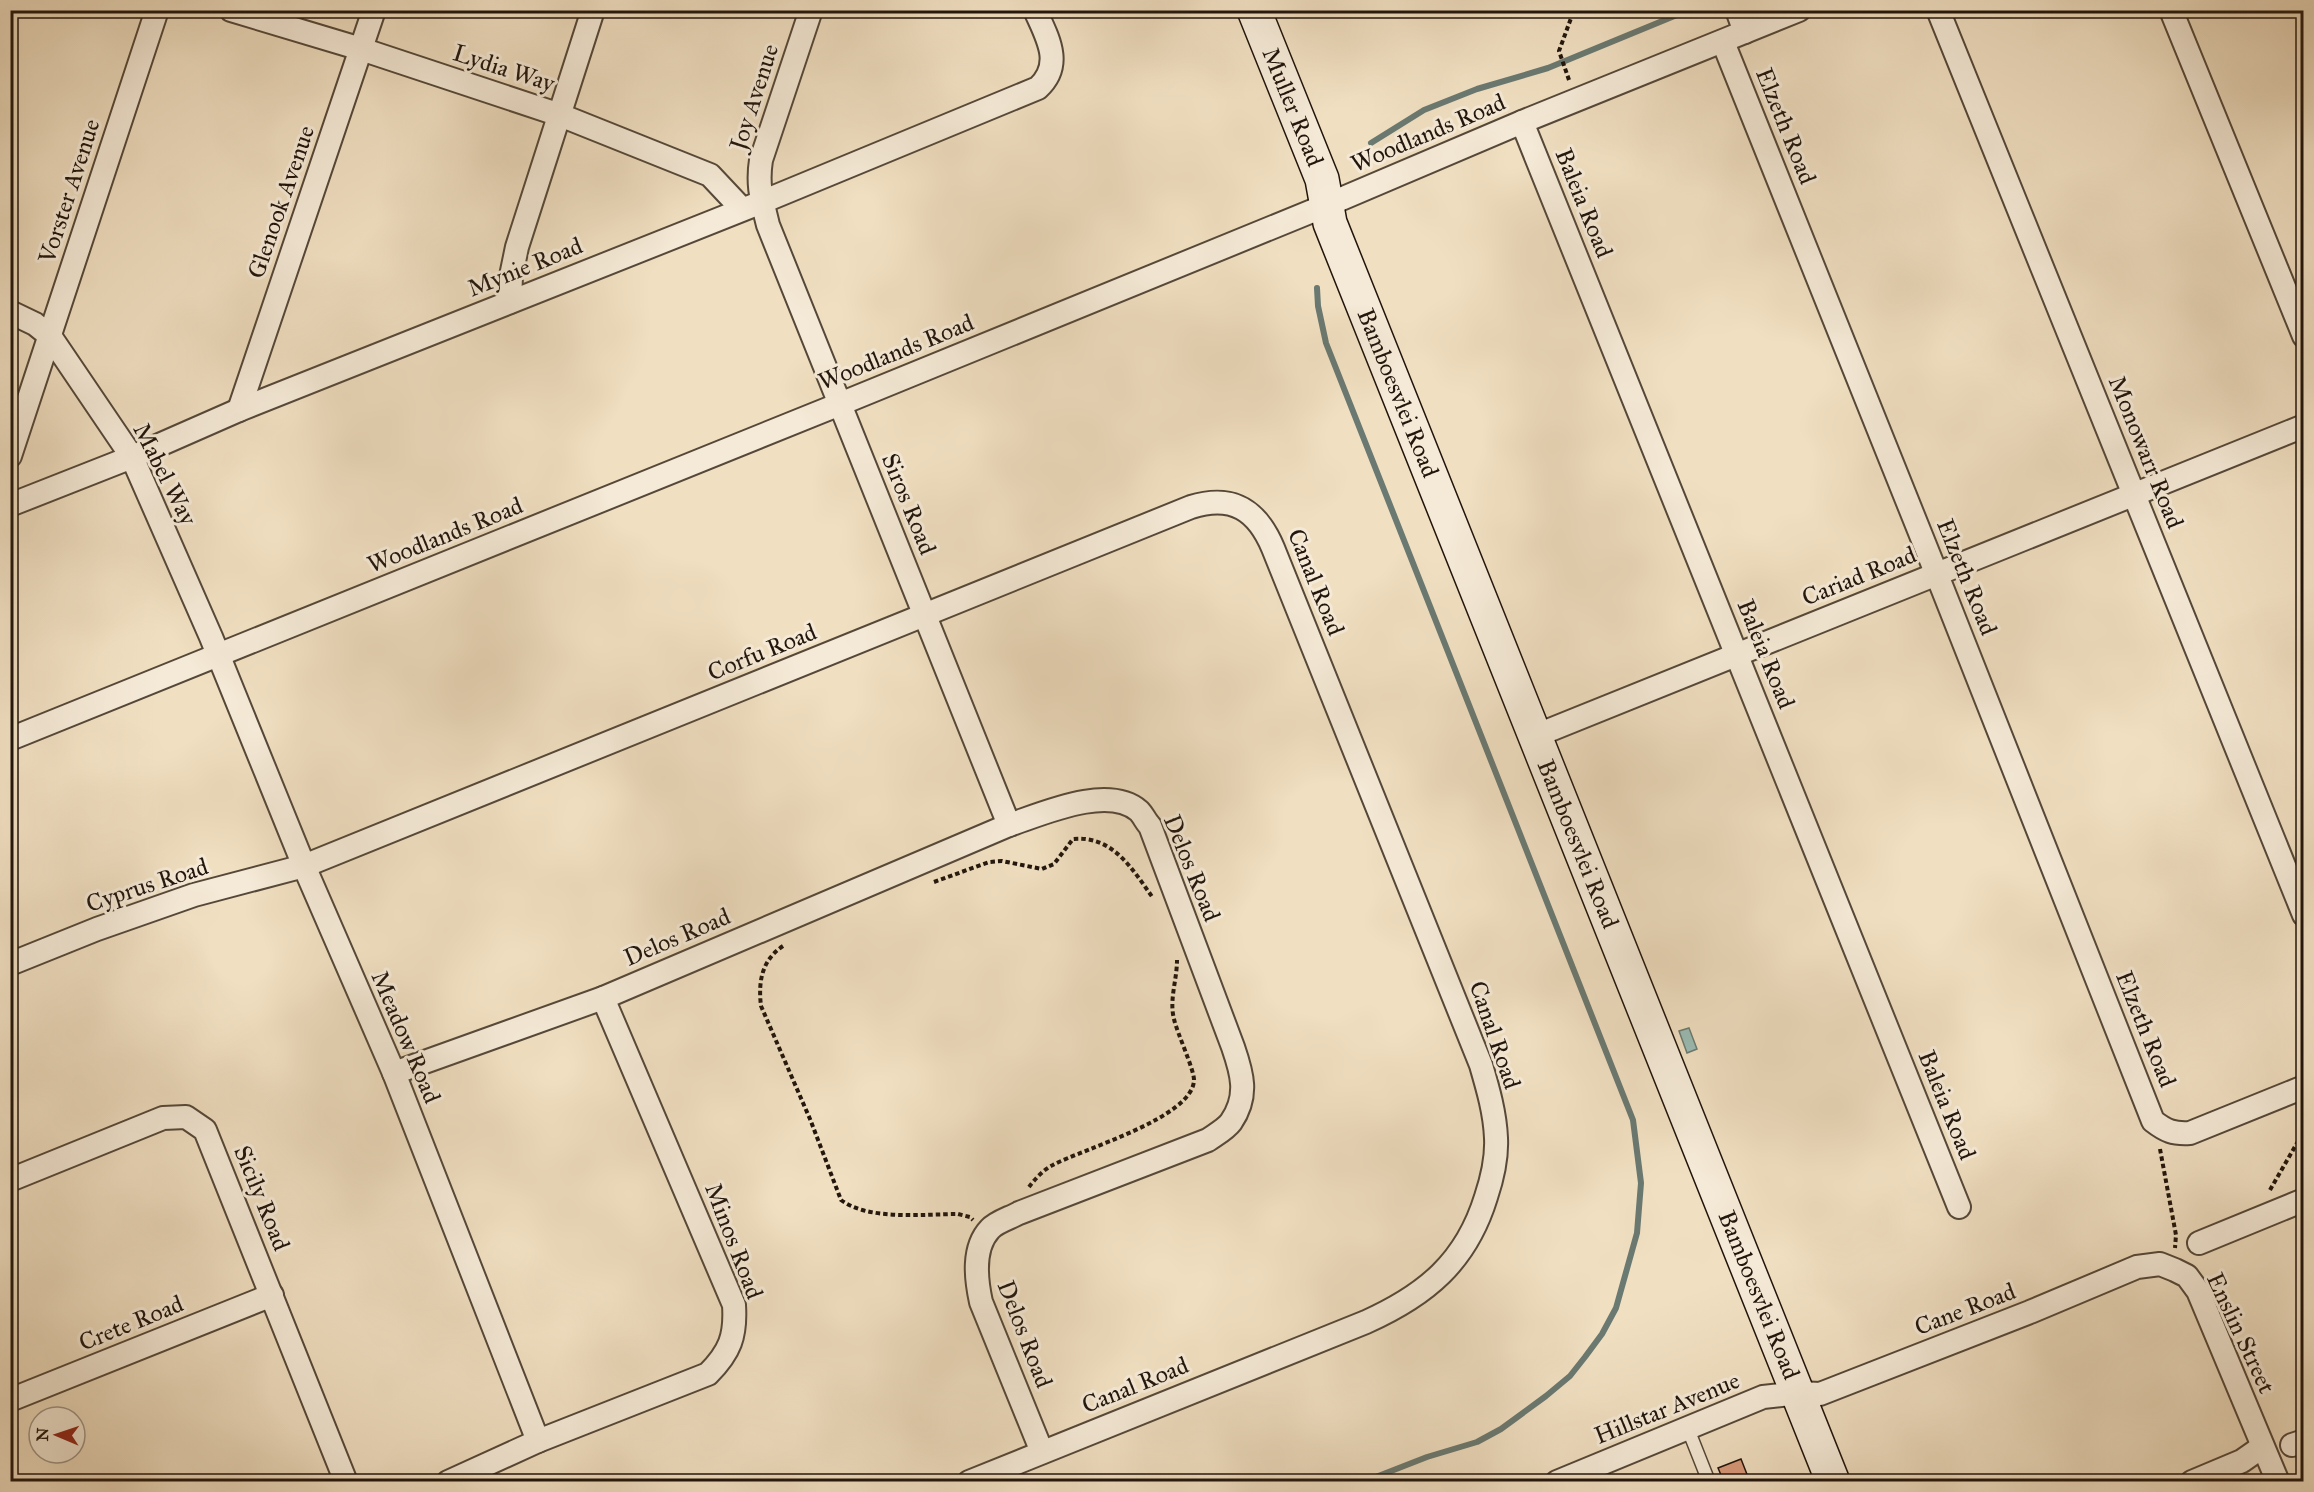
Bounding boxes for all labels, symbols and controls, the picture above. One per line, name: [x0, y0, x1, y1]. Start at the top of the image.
street label: Lydia Way: [449, 37, 559, 99]
street label: Joy Avenue: [722, 40, 785, 157]
street label: Muller Road: [1256, 43, 1330, 171]
street label: Elzeth Road: [1749, 63, 1823, 189]
street label: Woodlands Road: [1346, 87, 1510, 179]
street label: Vorster Avenue: [31, 115, 106, 268]
street label: Glenook Avenue: [241, 122, 321, 282]
street label: Baleia Road: [1548, 144, 1620, 262]
street label: Mynie Road: [463, 230, 587, 304]
street label: Bamboesvlei Road: [1350, 304, 1446, 482]
street label: Woodlands Road: [814, 307, 978, 397]
street label: Monowarr Road: [2102, 371, 2190, 533]
street label: Mabel Way: [126, 418, 204, 531]
street label: Siros Road: [875, 449, 943, 559]
street label: Woodlands Road: [363, 490, 527, 580]
street label: Elzeth Road: [1930, 514, 2004, 640]
street label: Canal Road: [1281, 524, 1351, 640]
street label: Cariad Road: [1797, 540, 1921, 612]
street label: Baleia Road: [1730, 595, 1802, 713]
street label: Corfu Road: [703, 617, 821, 687]
street label: Bamboesvlei Road: [1530, 755, 1626, 933]
street label: Delos Road: [1157, 810, 1227, 926]
street label: Cyprus Road: [82, 851, 212, 919]
street label: Delos Road: [619, 901, 735, 973]
street label: Meadow Road: [365, 966, 447, 1108]
street label: Elzeth Road: [2109, 966, 2183, 1092]
street label: Canal Road: [1463, 977, 1527, 1093]
street label: Baleia Road: [1911, 1046, 1983, 1164]
street label: Sicily Road: [227, 1141, 297, 1255]
street label: Minos Road: [698, 1179, 770, 1303]
street label: Bamboesvlei Road: [1711, 1206, 1807, 1384]
street label: Enslin Street: [2200, 1268, 2282, 1399]
street label: Delos Road: [991, 1276, 1059, 1392]
street label: Cane Road: [1910, 1276, 2020, 1342]
street label: Crete Road: [74, 1288, 188, 1358]
street label: Canal Road: [1077, 1350, 1193, 1420]
street label: Hillstar Avenue: [1590, 1365, 1744, 1451]
north arrow: [27, 1405, 87, 1465]
text: N: [33, 1427, 52, 1442]

